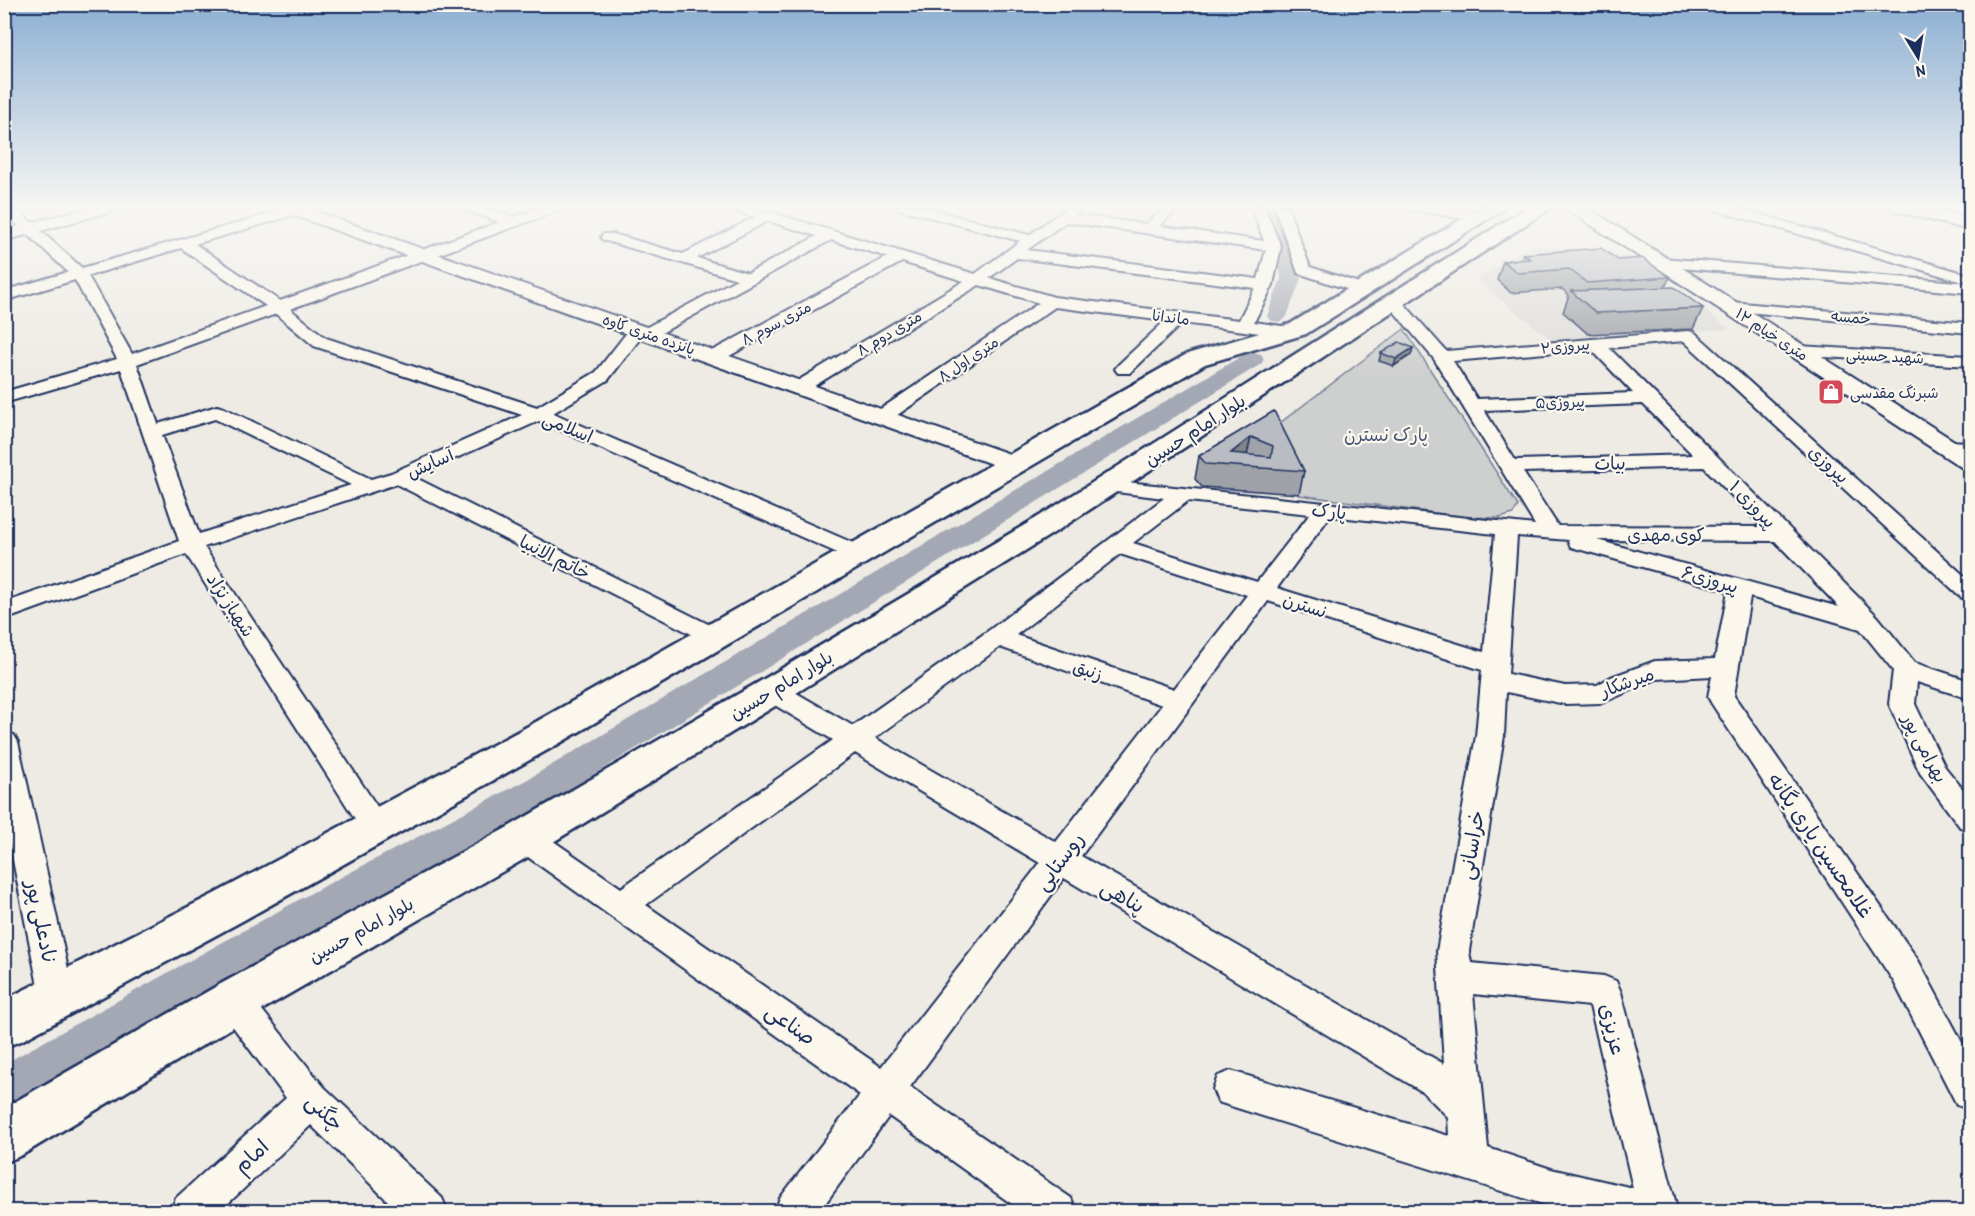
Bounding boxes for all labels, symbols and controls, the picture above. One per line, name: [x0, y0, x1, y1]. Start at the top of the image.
north arrow: [1888, 27, 1948, 87]
text: N: [1914, 60, 1927, 83]
street label: ۸ متری سوم: [737, 296, 816, 352]
street label: ۱۲ متری خیام: [1731, 303, 1813, 366]
street label: ماندانا: [1151, 304, 1191, 330]
street label: ۸ متری دوم: [852, 305, 927, 362]
street label: خمسه: [1830, 305, 1872, 329]
street label: پانزده متری کاوه: [600, 308, 698, 360]
street label: ۸ متری اول: [934, 331, 1002, 387]
street label: پیروزی۲: [1540, 333, 1590, 359]
street label: شهید حسینی: [1846, 343, 1924, 369]
shop icon: شبرنگ مقدسی: [1816, 377, 1846, 407]
place label: شبرنگ مقدسی: [1850, 382, 1939, 403]
street label: بلوار امام حسین: [1139, 388, 1252, 474]
street label: پیروزی۵: [1535, 391, 1585, 413]
street label: اسلامی: [539, 405, 597, 449]
park label: پارک نسترن: [1344, 422, 1428, 447]
street label: پیروزی: [1803, 439, 1855, 489]
street label: آسایش: [402, 441, 459, 484]
street label: بیات: [1594, 450, 1626, 476]
street label: پیروزی ۱: [1724, 475, 1782, 533]
street label: پارک: [1310, 497, 1348, 525]
street label: کوی مهدی: [1627, 522, 1705, 547]
street label: خاتم الانبیا: [514, 528, 595, 587]
street label: پیروزی۶: [1679, 559, 1741, 599]
street label: شهباز نژاد: [201, 568, 261, 642]
street label: نسترن: [1280, 586, 1330, 624]
street label: بلوار امام حسین: [725, 644, 838, 727]
street label: زنبق: [1070, 653, 1106, 687]
street label: میرشکار: [1595, 661, 1657, 704]
street label: بهرامی پور: [1895, 707, 1954, 787]
street label: غلامحسین یاری یگانه: [1761, 766, 1881, 924]
street label: خراسانی: [1451, 808, 1491, 882]
street label: روستایی: [1027, 826, 1091, 896]
street label: پناهی: [1096, 872, 1150, 920]
street label: نادعلی پور: [19, 875, 65, 967]
street label: بلوار امام حسین: [304, 891, 419, 971]
street label: صناعی: [760, 996, 822, 1052]
street label: عزیزی: [1593, 1000, 1633, 1058]
street label: چگنی: [300, 1087, 350, 1137]
street label: امام: [227, 1132, 276, 1181]

